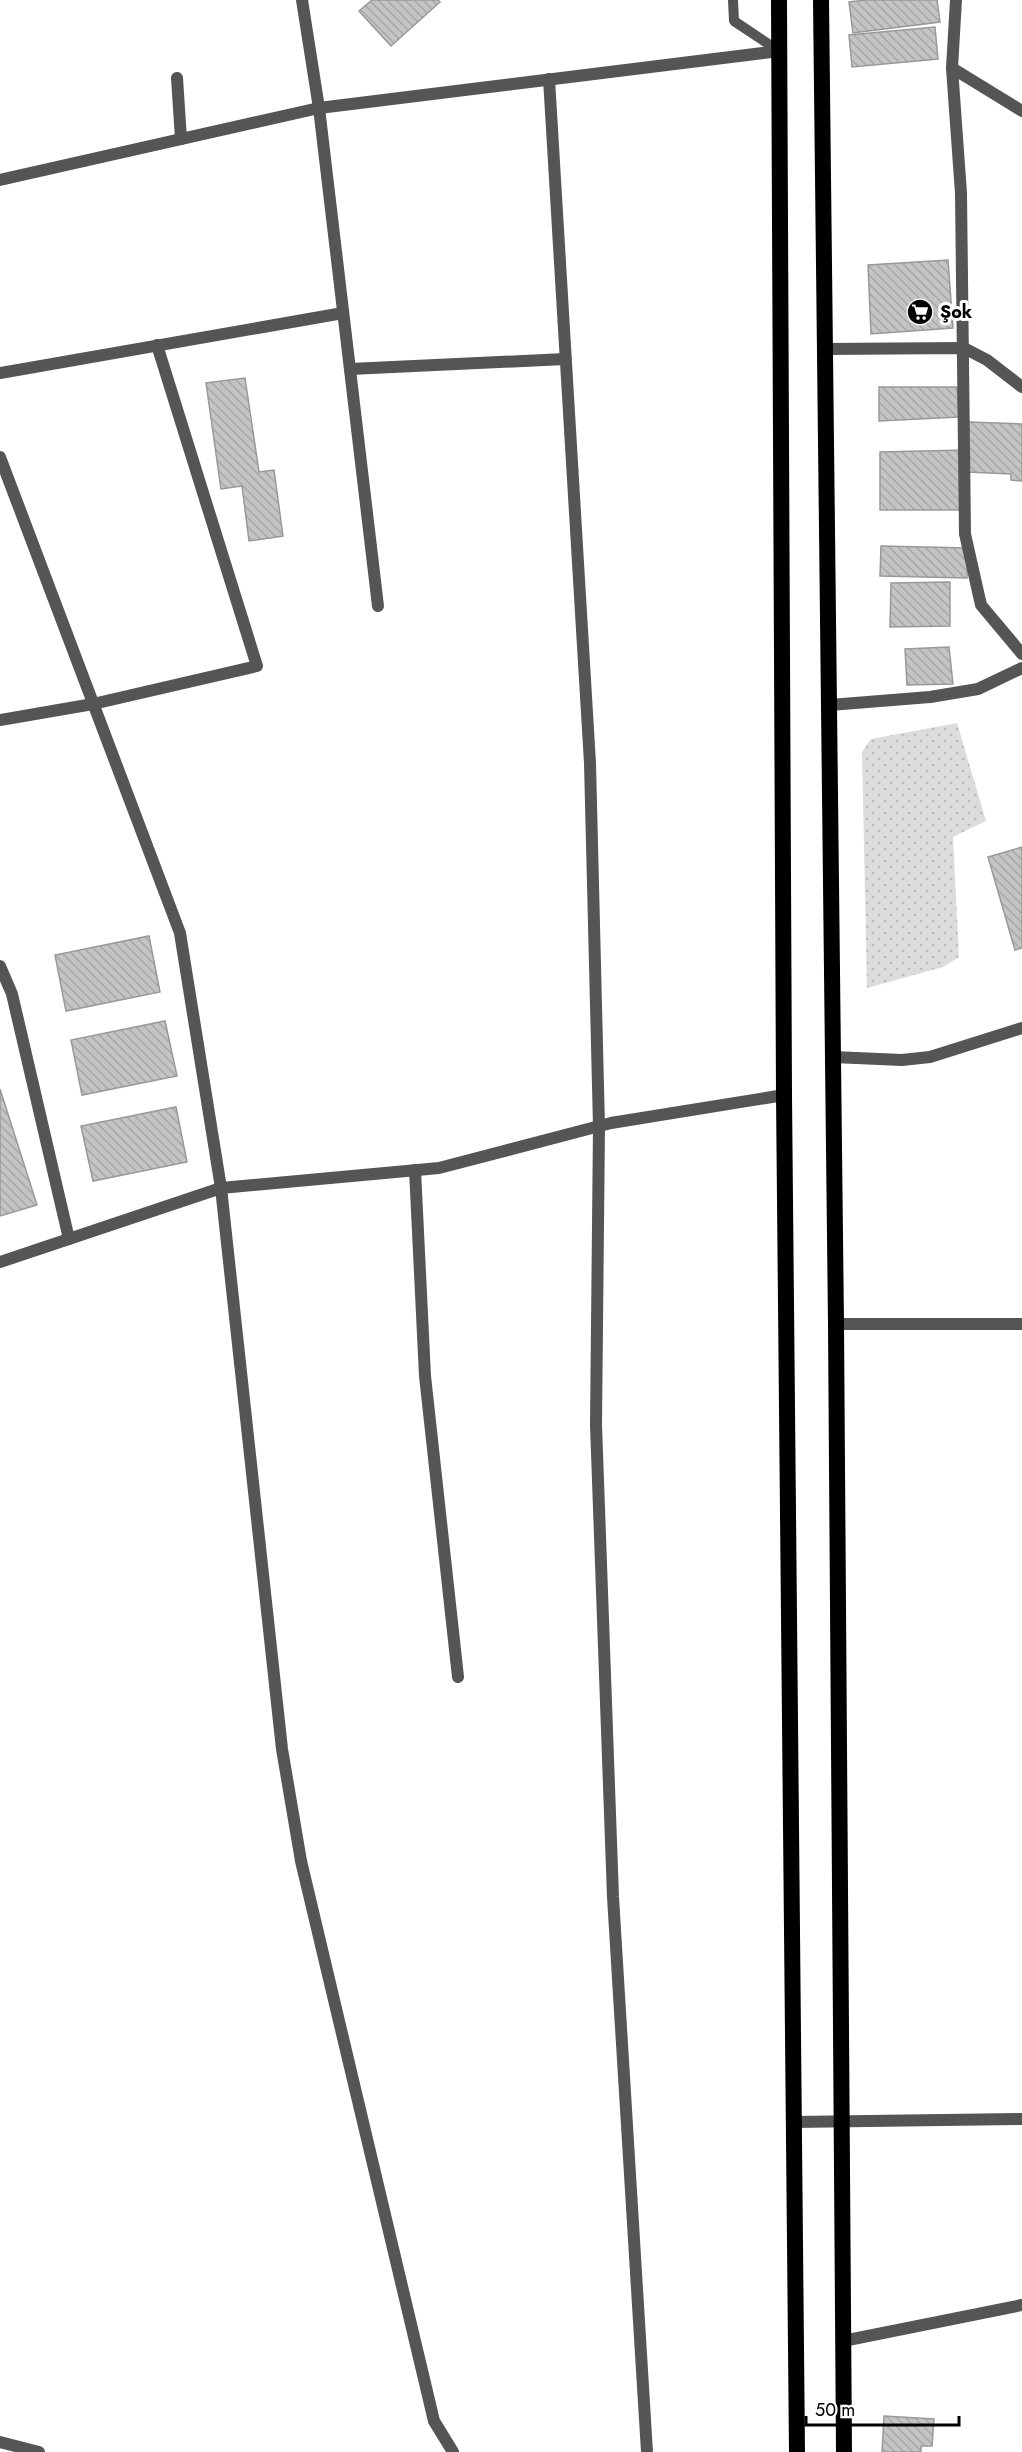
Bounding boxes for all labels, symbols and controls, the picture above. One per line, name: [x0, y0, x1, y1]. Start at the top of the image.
supermarket icon: Şok: [905, 297, 935, 327]
place label: Şok: [940, 299, 973, 325]
scale bar: [806, 2389, 959, 2427]
text: 50 m: [815, 2397, 855, 2423]

